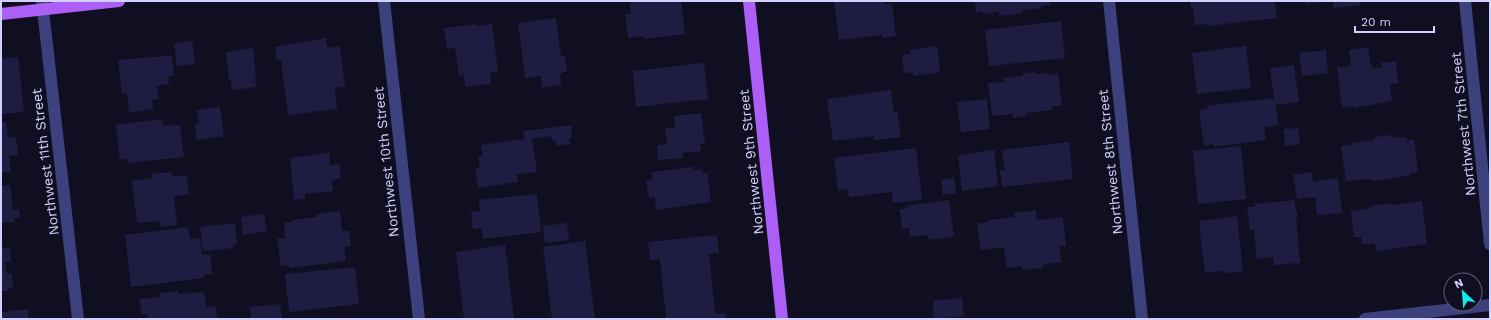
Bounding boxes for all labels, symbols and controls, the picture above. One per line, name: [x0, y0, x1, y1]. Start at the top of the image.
scale bar: [1355, 8, 1434, 34]
text: 20 m: [1361, 15, 1391, 29]
street label: Northwest 7th Street: [1447, 51, 1479, 197]
street label: Northwest 10th Street: [370, 86, 402, 238]
street label: Northwest 11th Street: [28, 87, 62, 236]
street label: Northwest 9th Street: [735, 88, 767, 235]
street label: Northwest 8th Street: [1094, 88, 1126, 235]
north arrow: [1443, 272, 1483, 312]
text: N: [1452, 276, 1465, 291]

